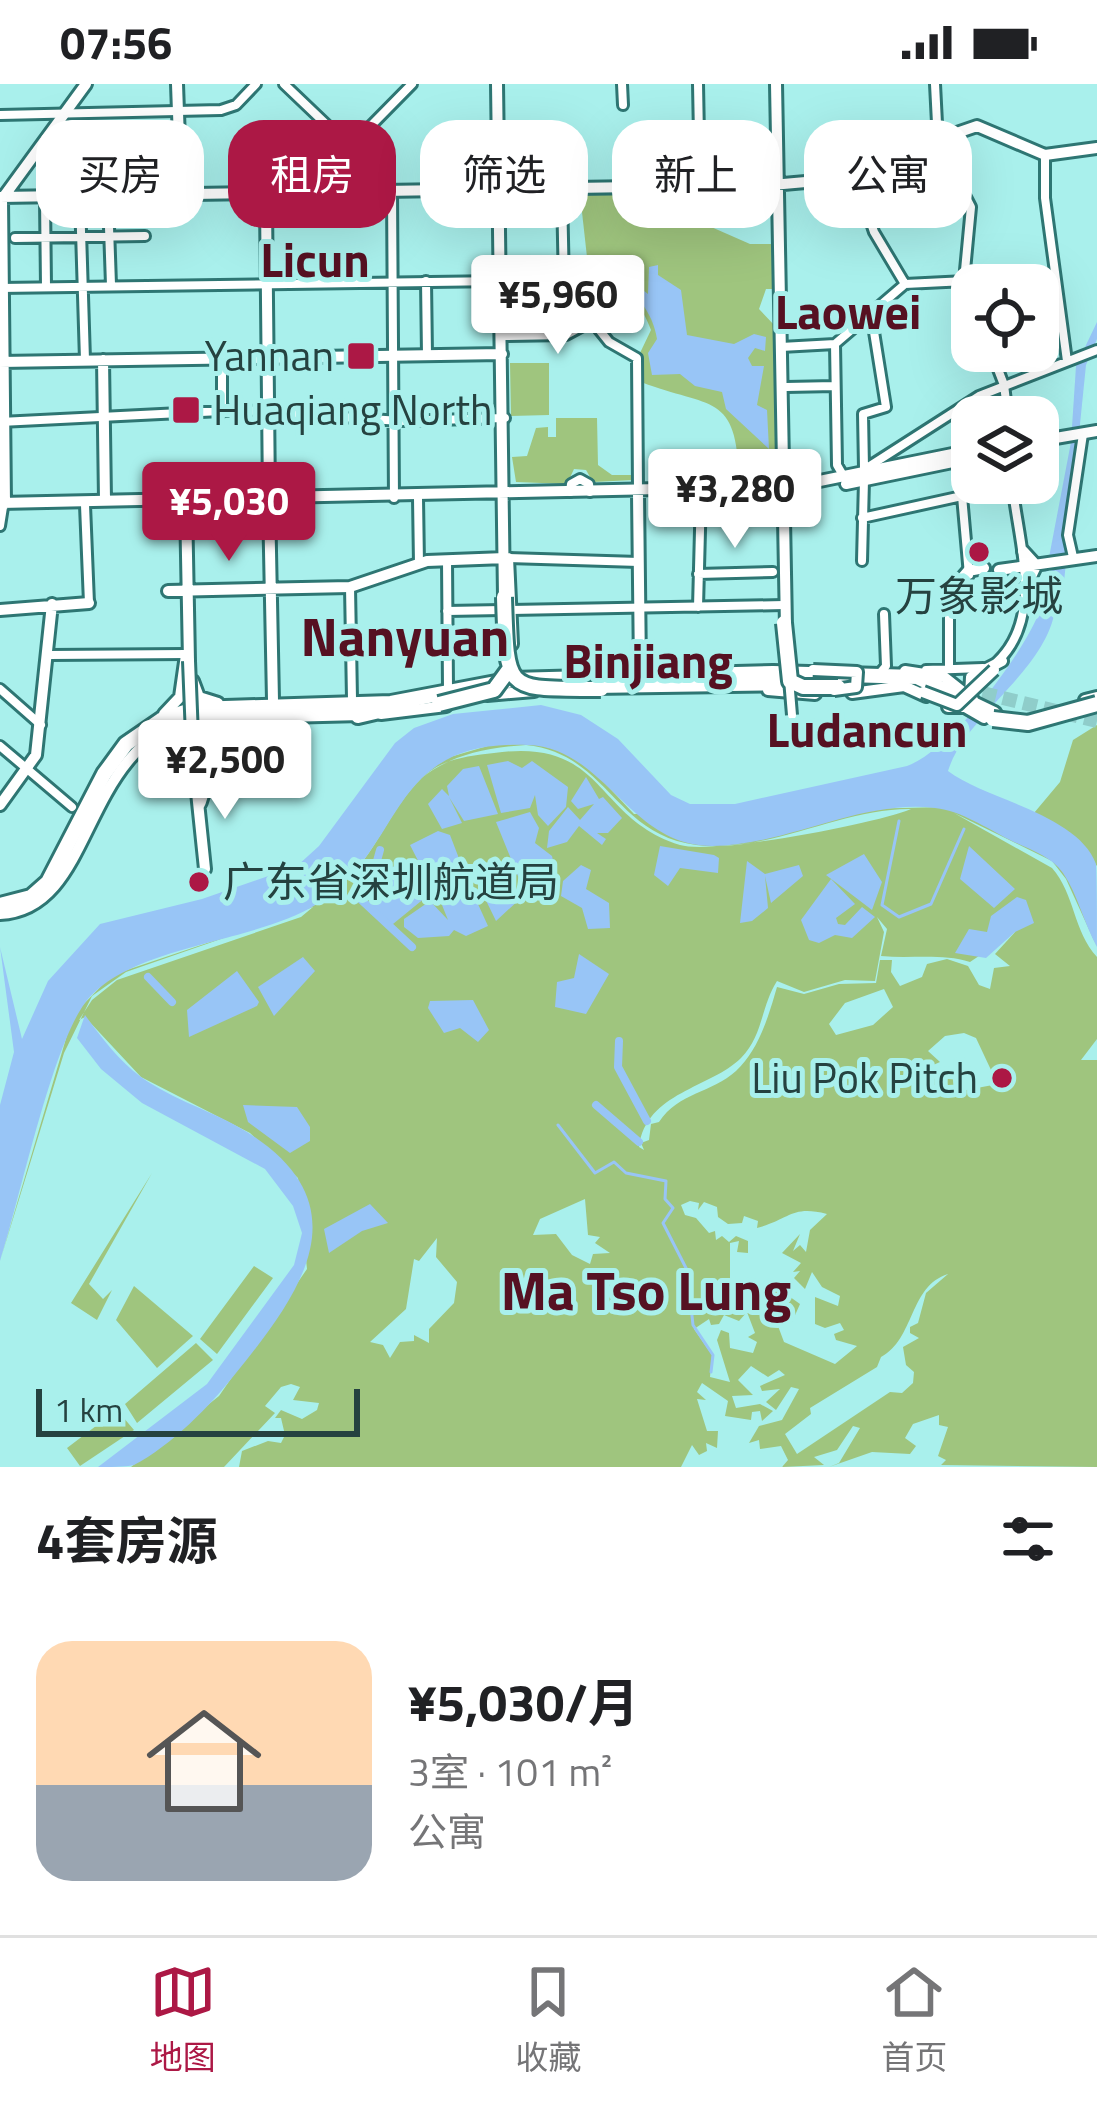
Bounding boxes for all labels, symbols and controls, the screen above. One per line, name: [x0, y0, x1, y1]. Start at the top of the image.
text: 07:56: [60, 8, 172, 76]
chip: 买房: [36, 120, 204, 228]
chip: 租房: [228, 120, 396, 228]
chip: 筛选: [420, 120, 588, 228]
chip: 新上: [612, 120, 780, 228]
chip: 公寓: [804, 120, 972, 228]
district label: Licun: [260, 223, 370, 296]
pin: ¥5,960: [460, 255, 656, 357]
text: ¥5,960: [498, 264, 618, 323]
map controls: [951, 264, 1059, 504]
button: locate: [951, 264, 1059, 372]
district label: Laowei: [775, 275, 921, 348]
place label: Yannan: [204, 323, 334, 387]
marker: Yannan: [345, 340, 377, 372]
place label: Huaqiang North: [213, 377, 493, 441]
marker: Huaqiang North: [170, 394, 202, 426]
button: layers: [951, 396, 1059, 504]
pin: ¥3,280: [637, 449, 833, 551]
text: ¥3,280: [675, 458, 795, 517]
pin: ¥5,030: [131, 462, 327, 564]
text: ¥5,030: [169, 471, 289, 530]
marker: 万象影城: [966, 539, 992, 565]
place label: 万象影城: [895, 563, 1063, 627]
district label: Nanyuan: [301, 595, 509, 677]
district label: Binjiang: [563, 624, 733, 697]
district label: Ludancun: [766, 693, 968, 766]
pin: ¥2,500: [127, 720, 323, 822]
text: ¥2,500: [165, 729, 285, 788]
place label: 广东省深圳航道局: [223, 849, 559, 913]
marker: 广东省深圳航道局: [186, 869, 212, 895]
place label: Liu Pok Pitch: [751, 1045, 978, 1109]
marker: Liu Pok Pitch: [989, 1065, 1015, 1091]
district label: Ma Tso Lung: [501, 1249, 791, 1331]
scale bar: [36, 1383, 360, 1436]
text: 1 km: [54, 1385, 123, 1435]
text: 4套房源: [36, 1501, 218, 1579]
icon: filters: [995, 1506, 1061, 1572]
text: ¥5,030/月: [408, 1663, 639, 1741]
icon: home: [132, 1689, 276, 1833]
text: 3室 · 101 m²: [408, 1742, 612, 1801]
text: 公寓: [408, 1802, 486, 1861]
tab: 地图: [150, 1959, 216, 2082]
tab: 收藏: [515, 1959, 581, 2082]
tab: 首页: [881, 1959, 947, 2082]

